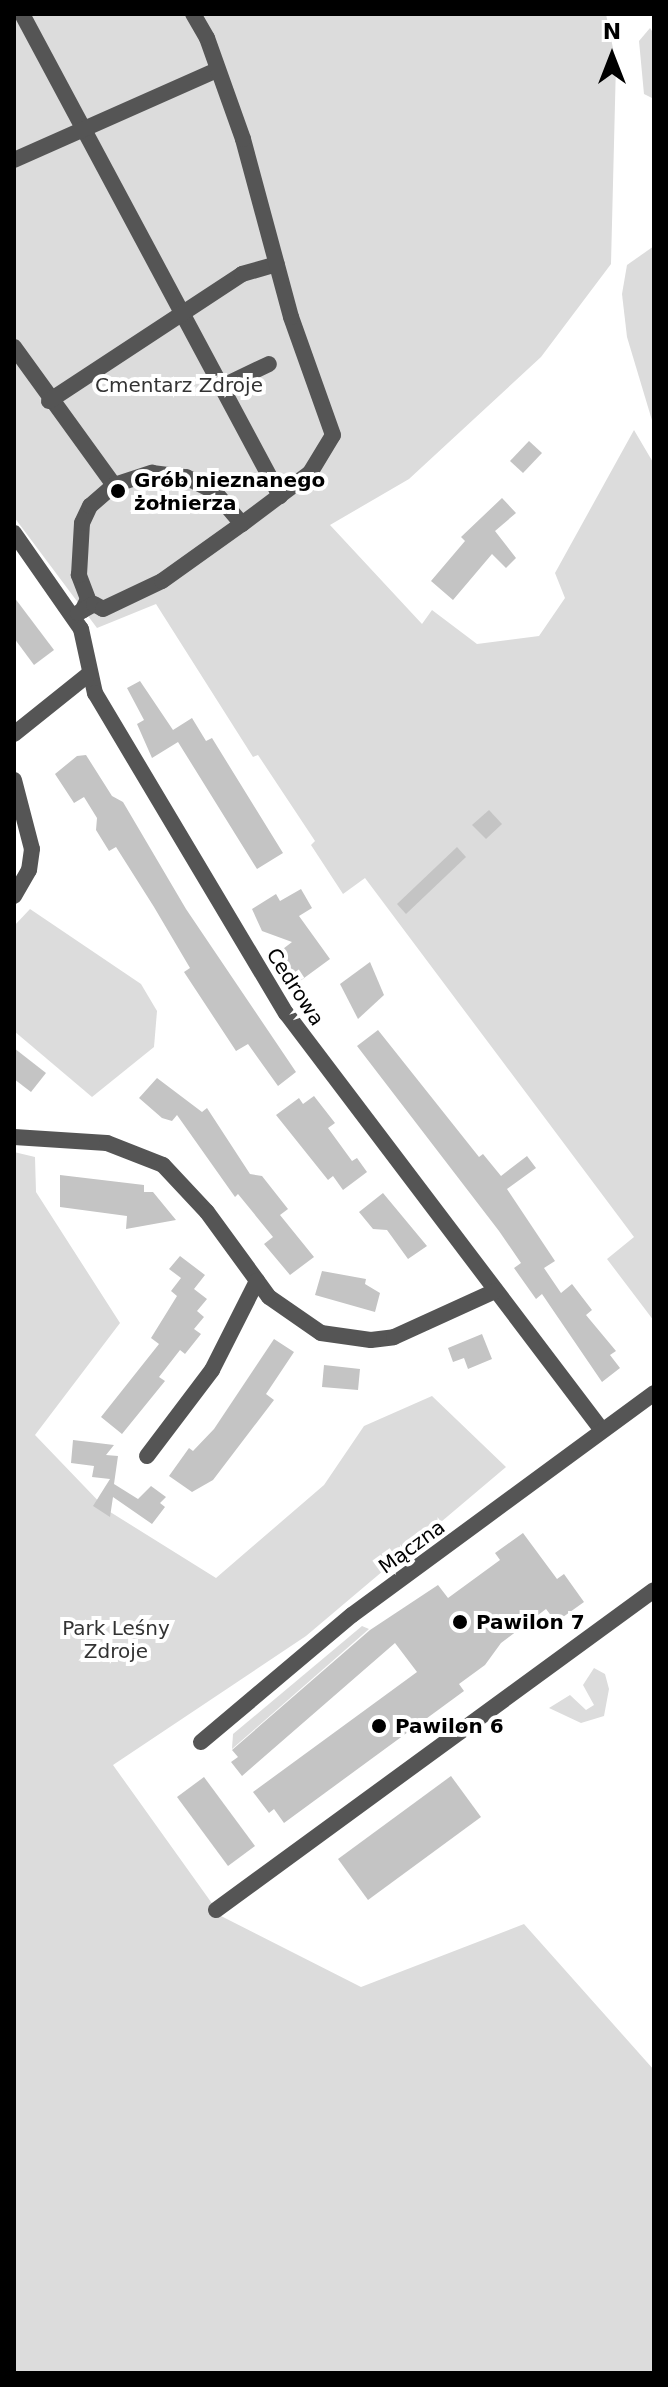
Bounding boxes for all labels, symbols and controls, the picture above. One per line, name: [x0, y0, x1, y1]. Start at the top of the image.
north arrow: [572, 16, 652, 96]
text: N: [603, 19, 621, 44]
park label: Cmentarz Zdroje: [95, 373, 263, 397]
place label: Grób nieznanego żołnierza: [134, 468, 325, 515]
marker: Grób nieznanego żołnierza: [109, 482, 127, 500]
street label: Cedrowa: [261, 944, 329, 1030]
street label: Mączna: [374, 1515, 450, 1579]
place label: Pawilon 7: [476, 1610, 585, 1634]
marker: Pawilon 7: [451, 1613, 469, 1631]
park label: Park Leśny Zdroje: [62, 1616, 170, 1663]
place label: Pawilon 6: [395, 1714, 504, 1738]
marker: Pawilon 6: [370, 1717, 388, 1735]

